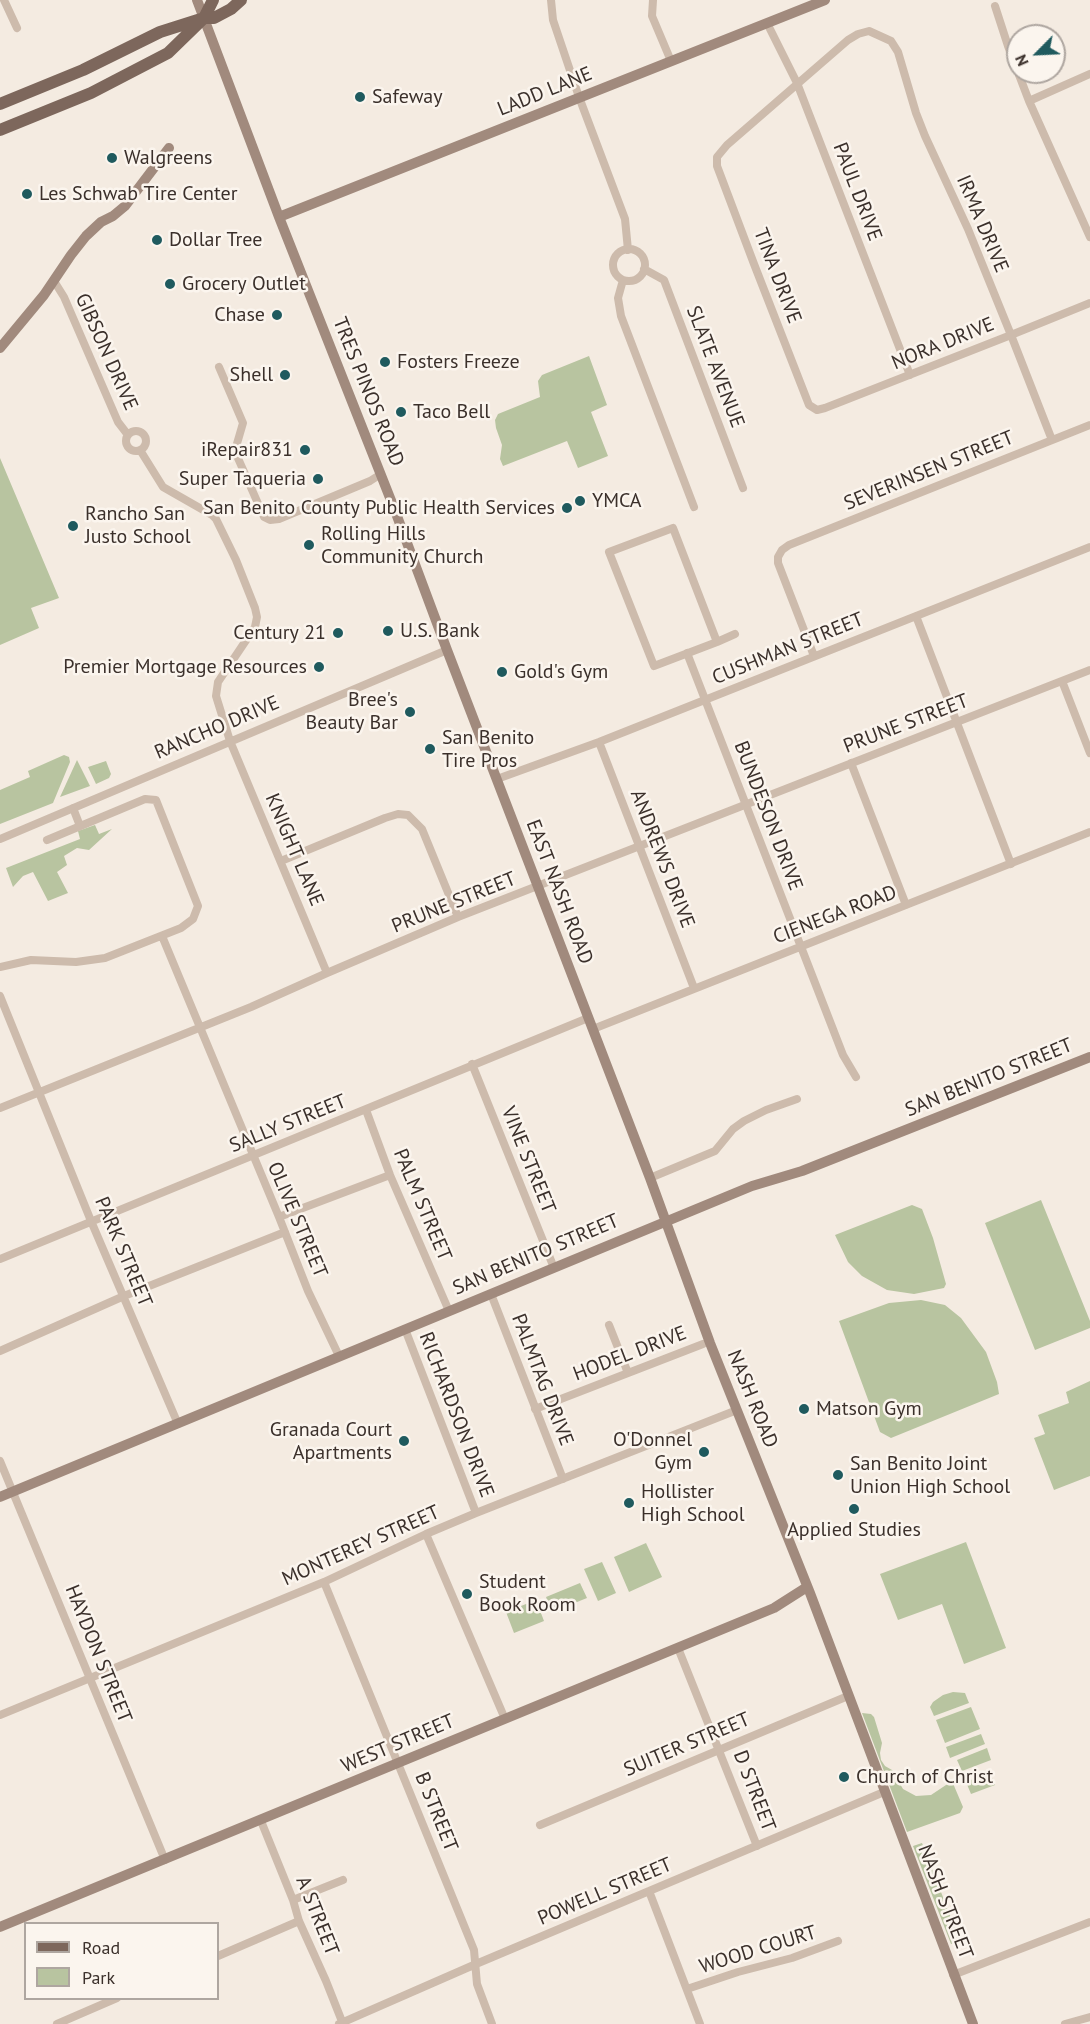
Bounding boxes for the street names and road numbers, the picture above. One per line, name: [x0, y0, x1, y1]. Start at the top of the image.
street label: LADD LANE: [494, 62, 596, 122]
street label: PAUL DRIVE: [827, 140, 887, 244]
street label: IRMA DRIVE: [951, 172, 1013, 276]
street label: TINA DRIVE: [748, 225, 806, 327]
street label: GIBSON DRIVE: [69, 290, 143, 414]
street label: SLATE AVENUE: [681, 303, 749, 431]
street label: NORA DRIVE: [888, 313, 998, 375]
street label: TRES PINOS ROAD: [327, 314, 409, 470]
street label: SEVERINSEN STREET: [841, 426, 1017, 516]
street label: CUSHMAN STREET: [709, 608, 867, 690]
street label: PRUNE STREET: [840, 689, 972, 759]
street label: RANCHO DRIVE: [151, 691, 283, 765]
street label: BUNDESON DRIVE: [728, 738, 808, 894]
street label: ANDREWS DRIVE: [625, 786, 699, 932]
street label: KNIGHT LANE: [260, 790, 328, 910]
street label: EAST NASH ROAD: [520, 816, 598, 968]
street label: PRUNE STREET: [388, 867, 520, 939]
street label: CIENEGA ROAD: [770, 880, 900, 950]
street label: SAN BENITO STREET: [902, 1034, 1076, 1122]
street label: SALLY STREET: [226, 1090, 350, 1158]
street label: VINE STREET: [496, 1103, 560, 1217]
street label: PALM STREET: [388, 1145, 456, 1265]
street label: OLIVE STREET: [262, 1159, 332, 1281]
street label: PARK STREET: [89, 1193, 157, 1311]
street label: SAN BENITO STREET: [449, 1209, 623, 1301]
street label: PALMTAG DRIVE: [506, 1311, 578, 1449]
street label: HODEL DRIVE: [570, 1321, 690, 1387]
street label: RICHARDSON DRIVE: [413, 1329, 499, 1501]
street label: NASH ROAD: [721, 1347, 783, 1451]
street label: MONTEREY STREET: [278, 1500, 444, 1592]
street label: HAYDON STREET: [59, 1582, 137, 1726]
street label: SUITER STREET: [620, 1708, 754, 1782]
street label: WEST STREET: [338, 1709, 458, 1779]
street label: D STREET: [728, 1747, 780, 1835]
street label: B STREET: [409, 1769, 463, 1855]
street label: NASH STREET: [912, 1841, 978, 1963]
street label: POWELL STREET: [534, 1853, 676, 1931]
street label: A STREET: [290, 1873, 344, 1959]
street label: WOOD COURT: [696, 1921, 820, 1979]

